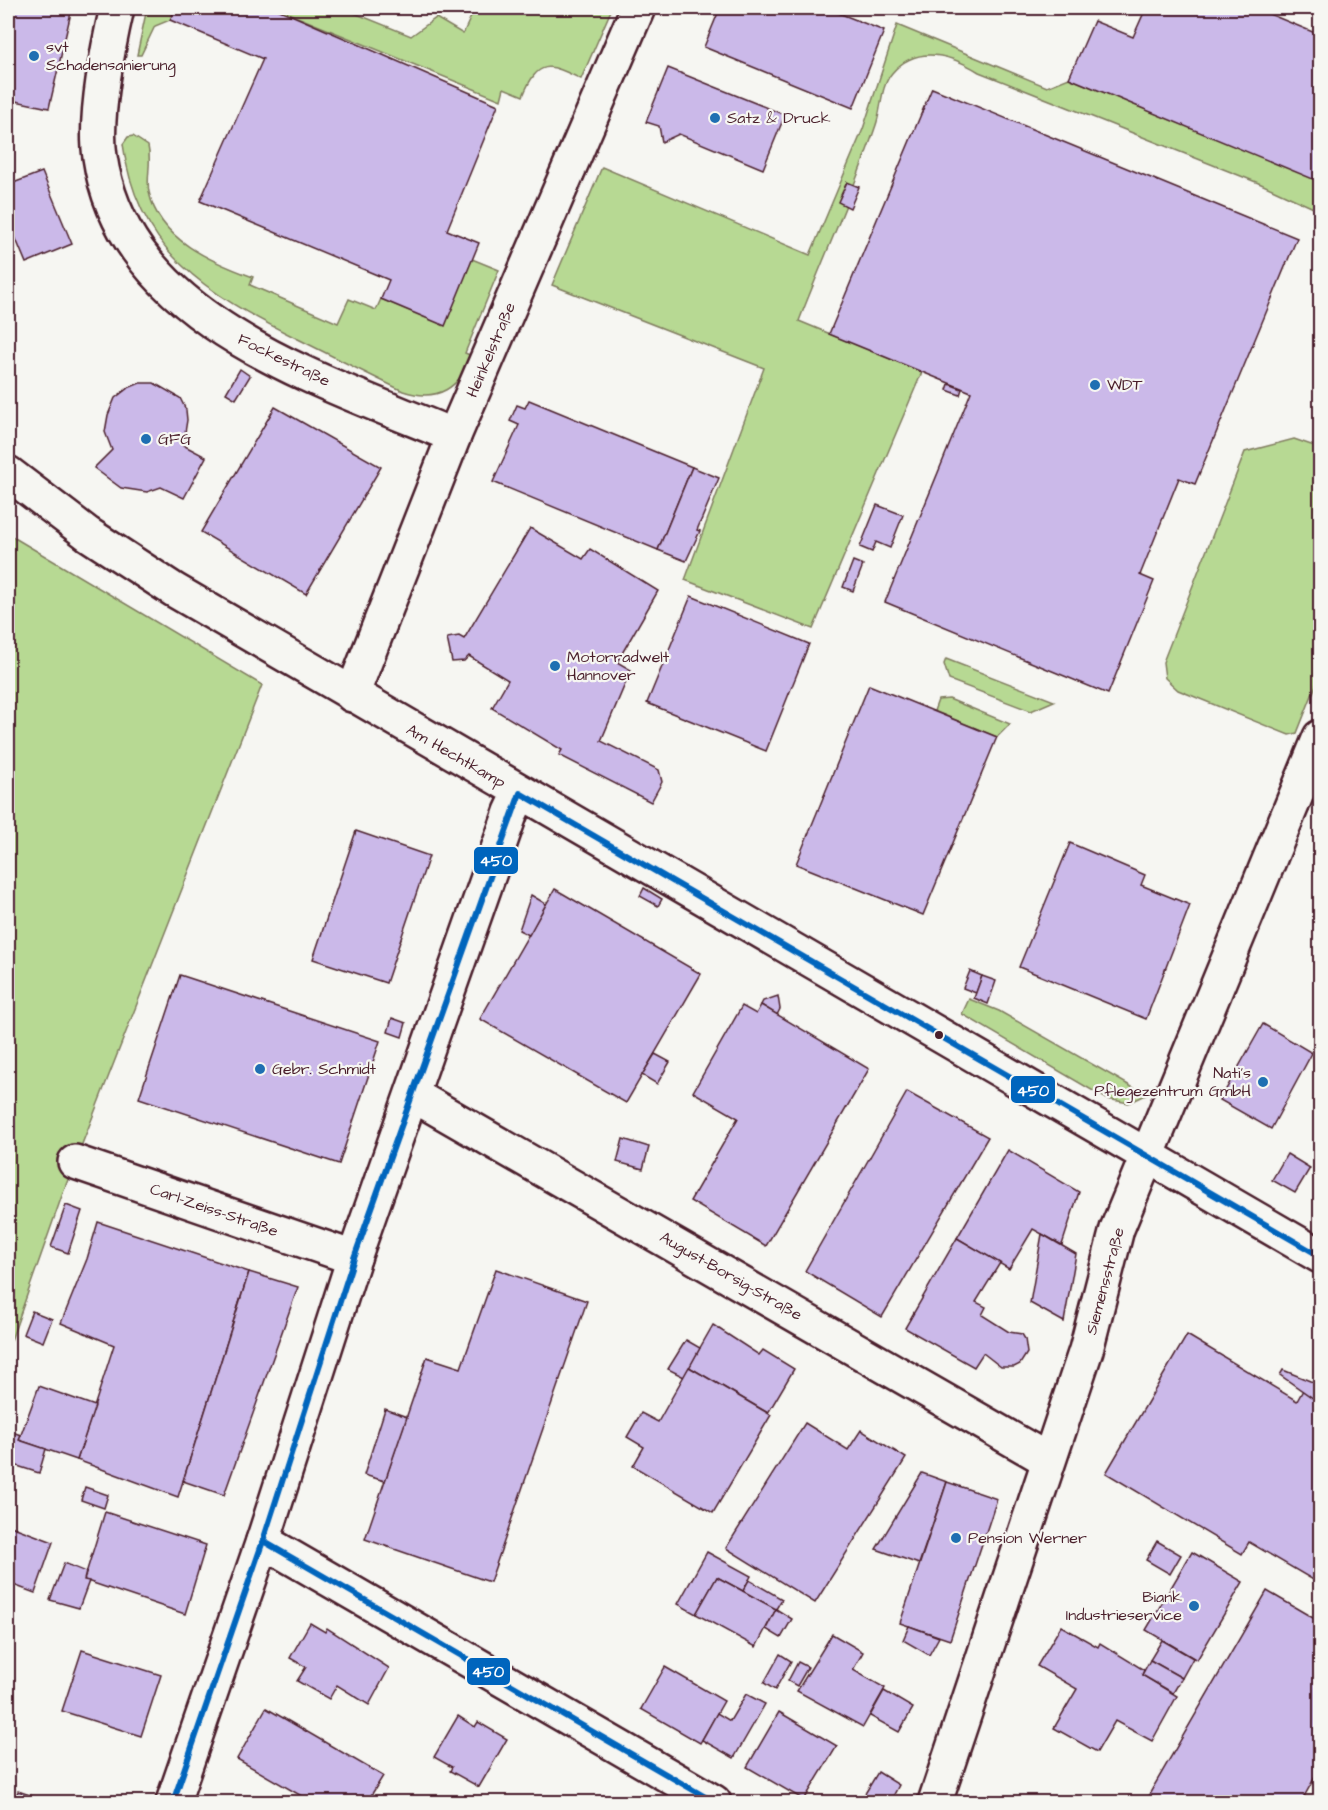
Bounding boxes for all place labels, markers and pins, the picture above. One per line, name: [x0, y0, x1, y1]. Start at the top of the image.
place label: svt Schadensanierung: [46, 36, 176, 77]
marker: svt Schadensanierung: [27, 49, 41, 63]
place label: Satz & Druck: [727, 107, 831, 129]
marker: Satz & Druck: [708, 111, 722, 125]
place label: WDT: [1107, 374, 1142, 396]
marker: WDT: [1088, 378, 1102, 392]
place label: GFG: [158, 428, 191, 450]
marker: GFG: [139, 432, 153, 446]
place label: Motorradwelt Hannover: [567, 646, 670, 686]
marker: Motorradwelt Hannover: [548, 659, 562, 673]
unlabelled marker: [933, 1029, 945, 1041]
place label: Gebr. Schmidt: [272, 1058, 377, 1080]
marker: Gebr. Schmidt: [253, 1062, 267, 1076]
place label: Nati's Pflegezentrum GmbH: [1094, 1062, 1251, 1103]
marker: Nati's Pflegezentrum GmbH: [1256, 1075, 1270, 1089]
place label: Pension Werner: [968, 1527, 1087, 1549]
marker: Pension Werner: [949, 1531, 963, 1545]
place label: Biank Industrieservice: [1066, 1586, 1182, 1626]
marker: Biank Industrieservice: [1187, 1599, 1201, 1613]

